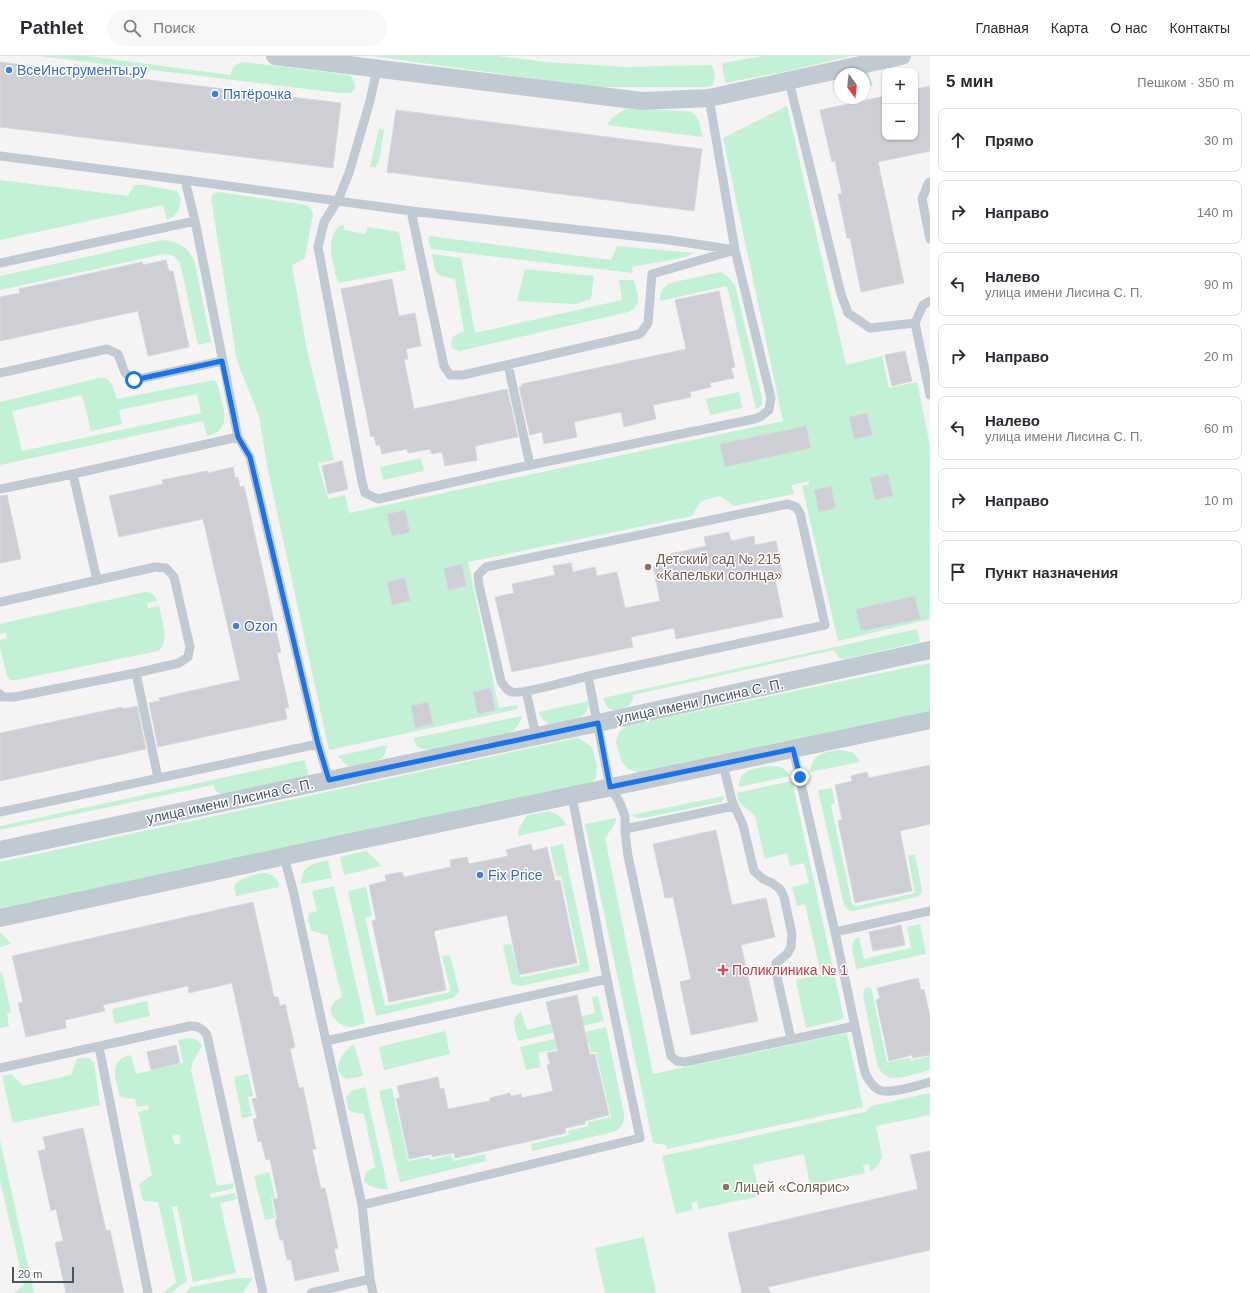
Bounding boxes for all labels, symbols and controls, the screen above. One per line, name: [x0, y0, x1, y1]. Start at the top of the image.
search box: [107, 10, 387, 46]
text: Pathlet: [20, 17, 83, 38]
icon: search: [121, 17, 143, 39]
text: Поиск: [153, 19, 195, 36]
text: Главная: [975, 20, 1029, 36]
text: Карта: [1051, 20, 1088, 36]
text: О нас: [1110, 20, 1148, 36]
text: Контакты: [1170, 20, 1230, 36]
place label: ВсеИнструменты.ру: [17, 62, 147, 78]
marker: ВсеИнструменты.ру: [4, 65, 14, 75]
north arrow: [834, 68, 870, 104]
map controls: [882, 68, 918, 140]
button: +: [882, 68, 918, 104]
text: 5 мин: [946, 72, 993, 91]
text: Пешком · 350 m: [1137, 75, 1234, 90]
place label: Пятёрочка: [223, 86, 292, 102]
marker: Пятёрочка: [210, 89, 220, 99]
button: −: [882, 104, 918, 140]
icon: ahead: [947, 129, 969, 151]
text: Прямо: [985, 132, 1034, 149]
text: 30 m: [1204, 133, 1233, 148]
icon: right: [947, 201, 969, 223]
text: Направо: [985, 204, 1049, 221]
text: 140 m: [1197, 205, 1233, 220]
text: Налево: [985, 268, 1040, 285]
icon: left: [947, 273, 969, 295]
text: 90 m: [1204, 277, 1233, 292]
text: улица имени Лисина С. П.: [985, 285, 1143, 300]
icon: right: [947, 345, 969, 367]
text: Направо: [985, 348, 1049, 365]
text: 20 m: [1204, 349, 1233, 364]
route start: [125, 371, 143, 389]
text: Налево: [985, 412, 1040, 429]
icon: left: [947, 417, 969, 439]
text: 60 m: [1204, 421, 1233, 436]
text: улица имени Лисина С. П.: [985, 429, 1143, 444]
icon: right: [947, 489, 969, 511]
text: Направо: [985, 492, 1049, 509]
text: 10 m: [1204, 493, 1233, 508]
place label: Детский сад № 215 «Капельки солнца»: [656, 551, 782, 583]
icon: arrive: [947, 561, 969, 583]
marker: Детский сад № 215 «Капельки солнца»: [643, 562, 653, 572]
text: Пункт назначения: [985, 564, 1118, 581]
place label: Ozon: [244, 618, 277, 634]
marker: Ozon: [231, 621, 241, 631]
street label: улица имени Лисина С. П.: [615, 675, 785, 727]
route end: [791, 768, 809, 786]
street label: улица имени Лисина С. П.: [145, 775, 315, 827]
place label: Fix Price: [488, 867, 543, 883]
marker: Fix Price: [475, 870, 485, 880]
place label: Поликлиника № 1: [732, 962, 848, 978]
marker: Поликлиника № 1: [717, 964, 729, 976]
place label: Лицей «Солярис»: [734, 1179, 850, 1195]
marker: Лицей «Солярис»: [721, 1182, 731, 1192]
scale bar: [12, 1265, 74, 1284]
text: 20 m: [18, 1268, 42, 1280]

